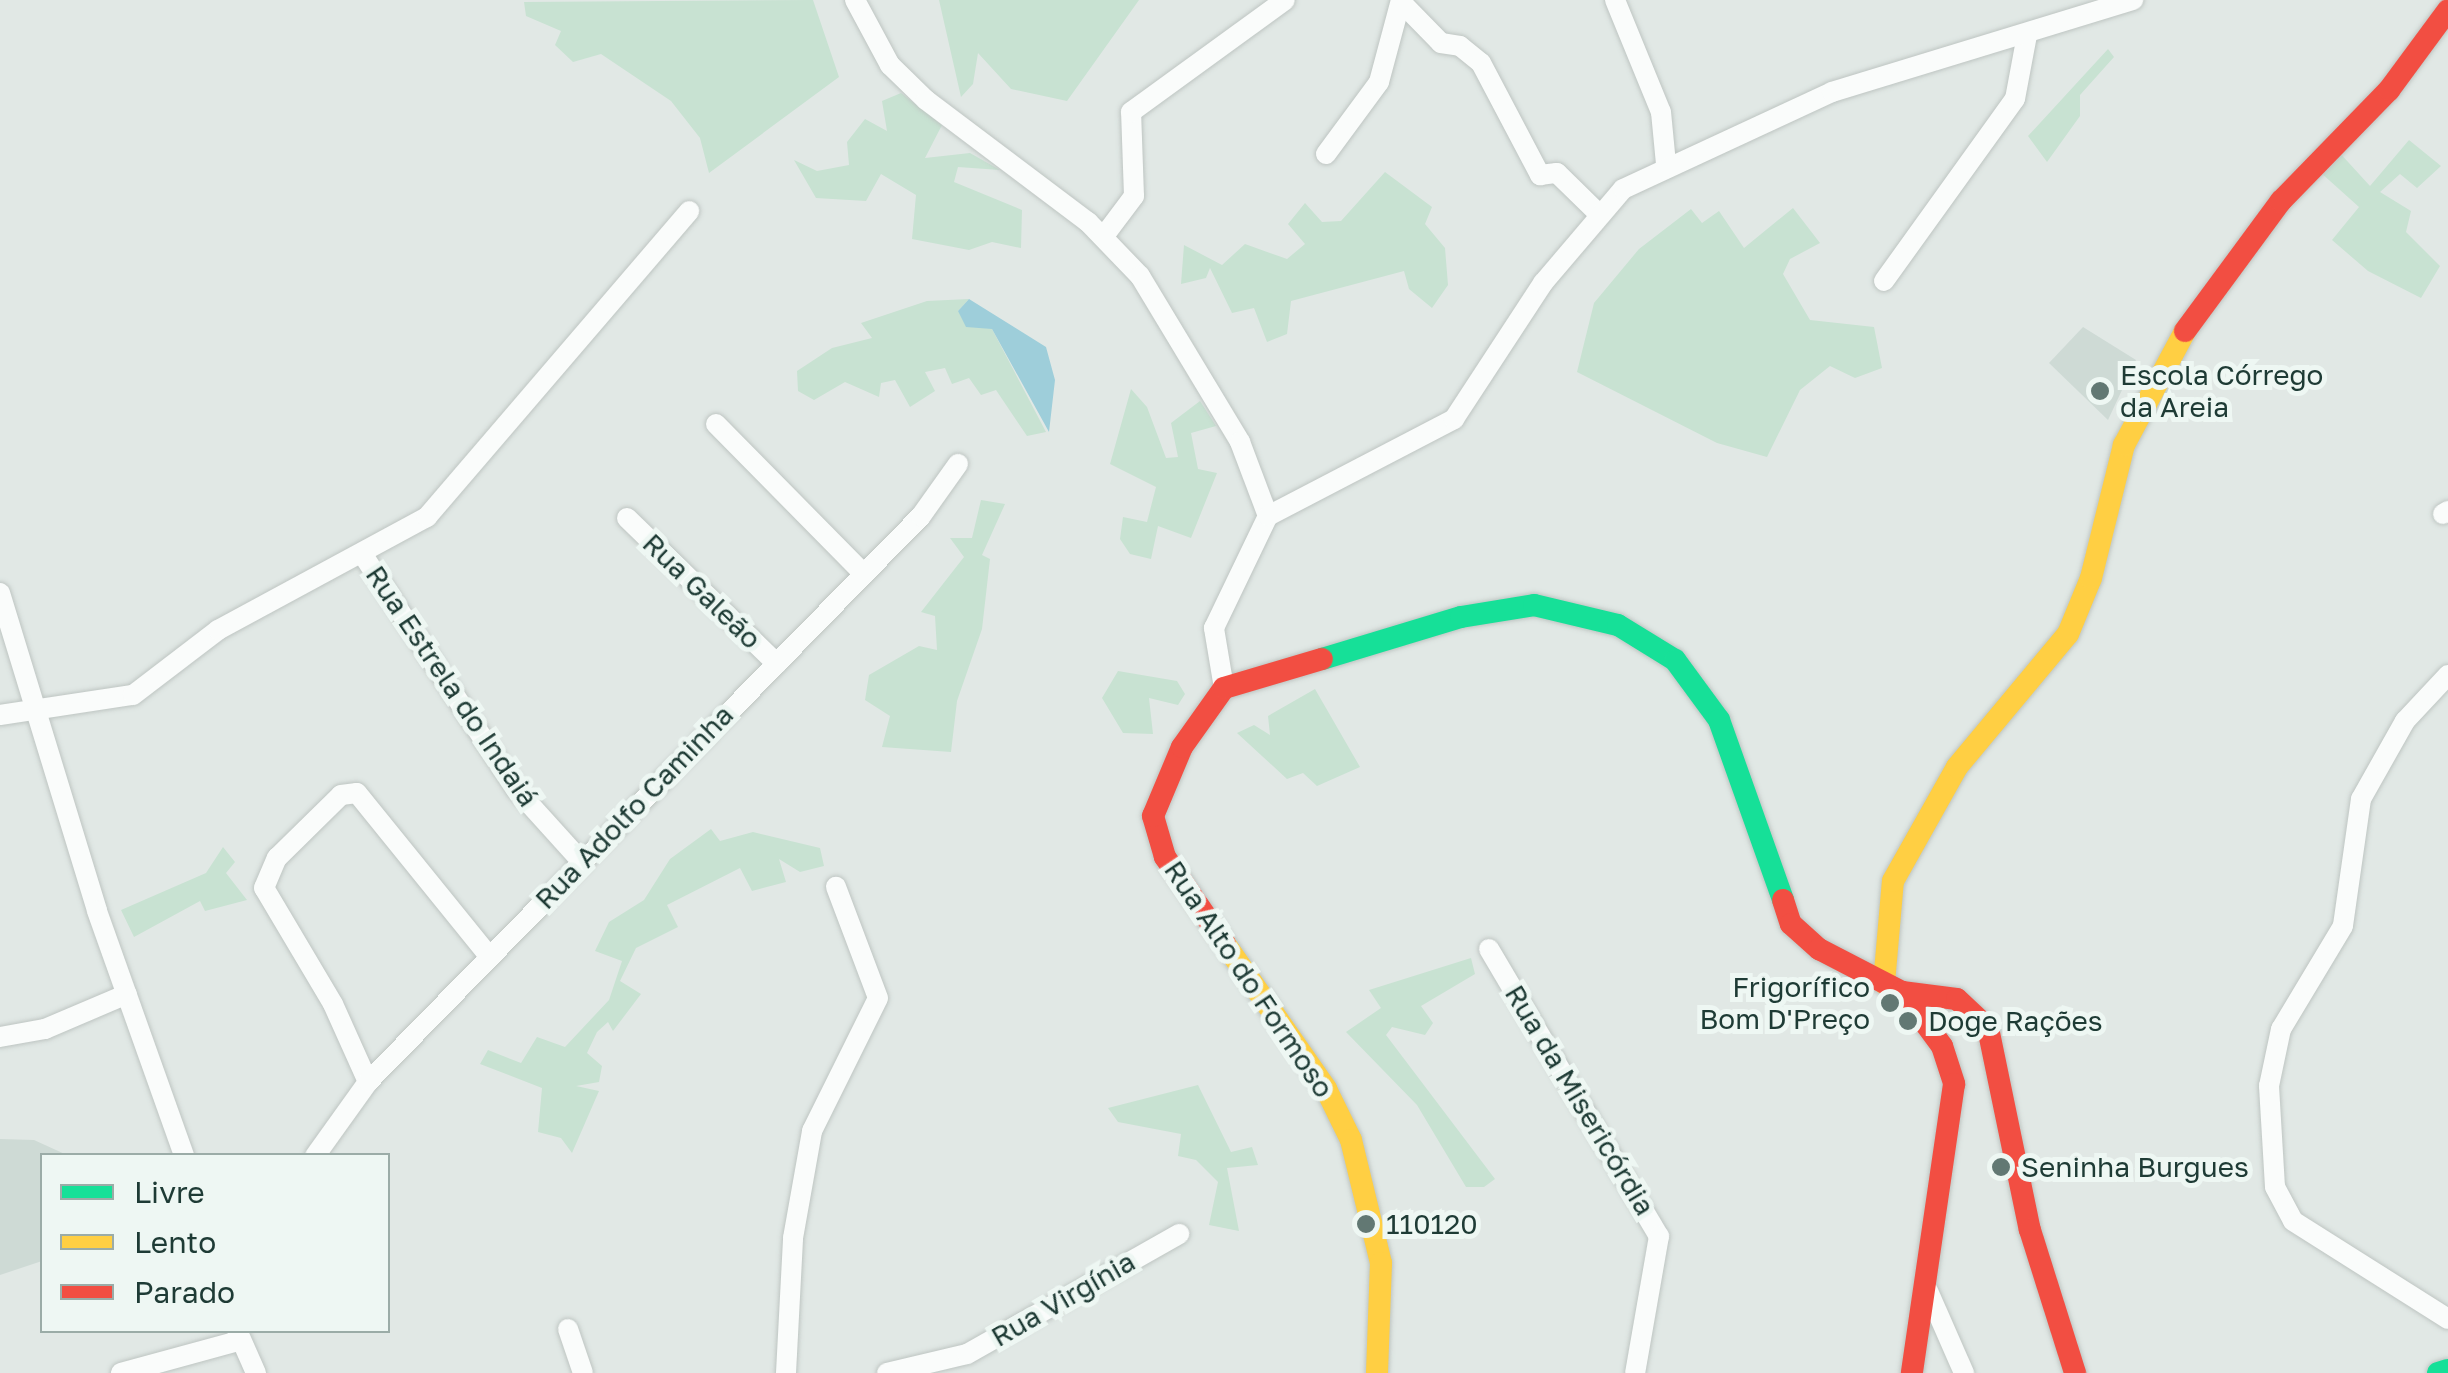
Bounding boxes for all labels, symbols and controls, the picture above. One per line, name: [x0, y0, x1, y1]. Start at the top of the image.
place label: Escola Córrego da Areia: [2120, 358, 2323, 424]
marker: Escola Córrego da Areia: [2089, 380, 2111, 402]
street label: Rua Galeão: [636, 526, 768, 656]
street label: Rua Estrela do Indaiá: [359, 559, 545, 813]
street label: Rua Adolfo Caminha: [528, 698, 740, 916]
street label: Rua Alto do Formoso: [1157, 854, 1341, 1104]
place label: Frigorífico Bom D'Preço: [1700, 970, 1870, 1036]
street label: Rua da Misericórdia: [1498, 979, 1662, 1221]
marker: Frigorífico Bom D'Preço: [1879, 992, 1901, 1014]
place label: Doge Rações: [1928, 1004, 2103, 1038]
marker: Doge Rações: [1897, 1010, 1919, 1032]
place label: Seninha Burgues: [2021, 1150, 2249, 1184]
legend: [40, 1153, 390, 1333]
marker: Seninha Burgues: [1990, 1156, 2012, 1178]
text: Livre: [134, 1174, 205, 1210]
place label: 110120: [1386, 1207, 1478, 1241]
marker: 110120: [1355, 1213, 1377, 1235]
text: Lento: [134, 1224, 216, 1260]
street label: Rua Virgínia: [985, 1244, 1141, 1354]
text: Parado: [134, 1274, 235, 1310]

